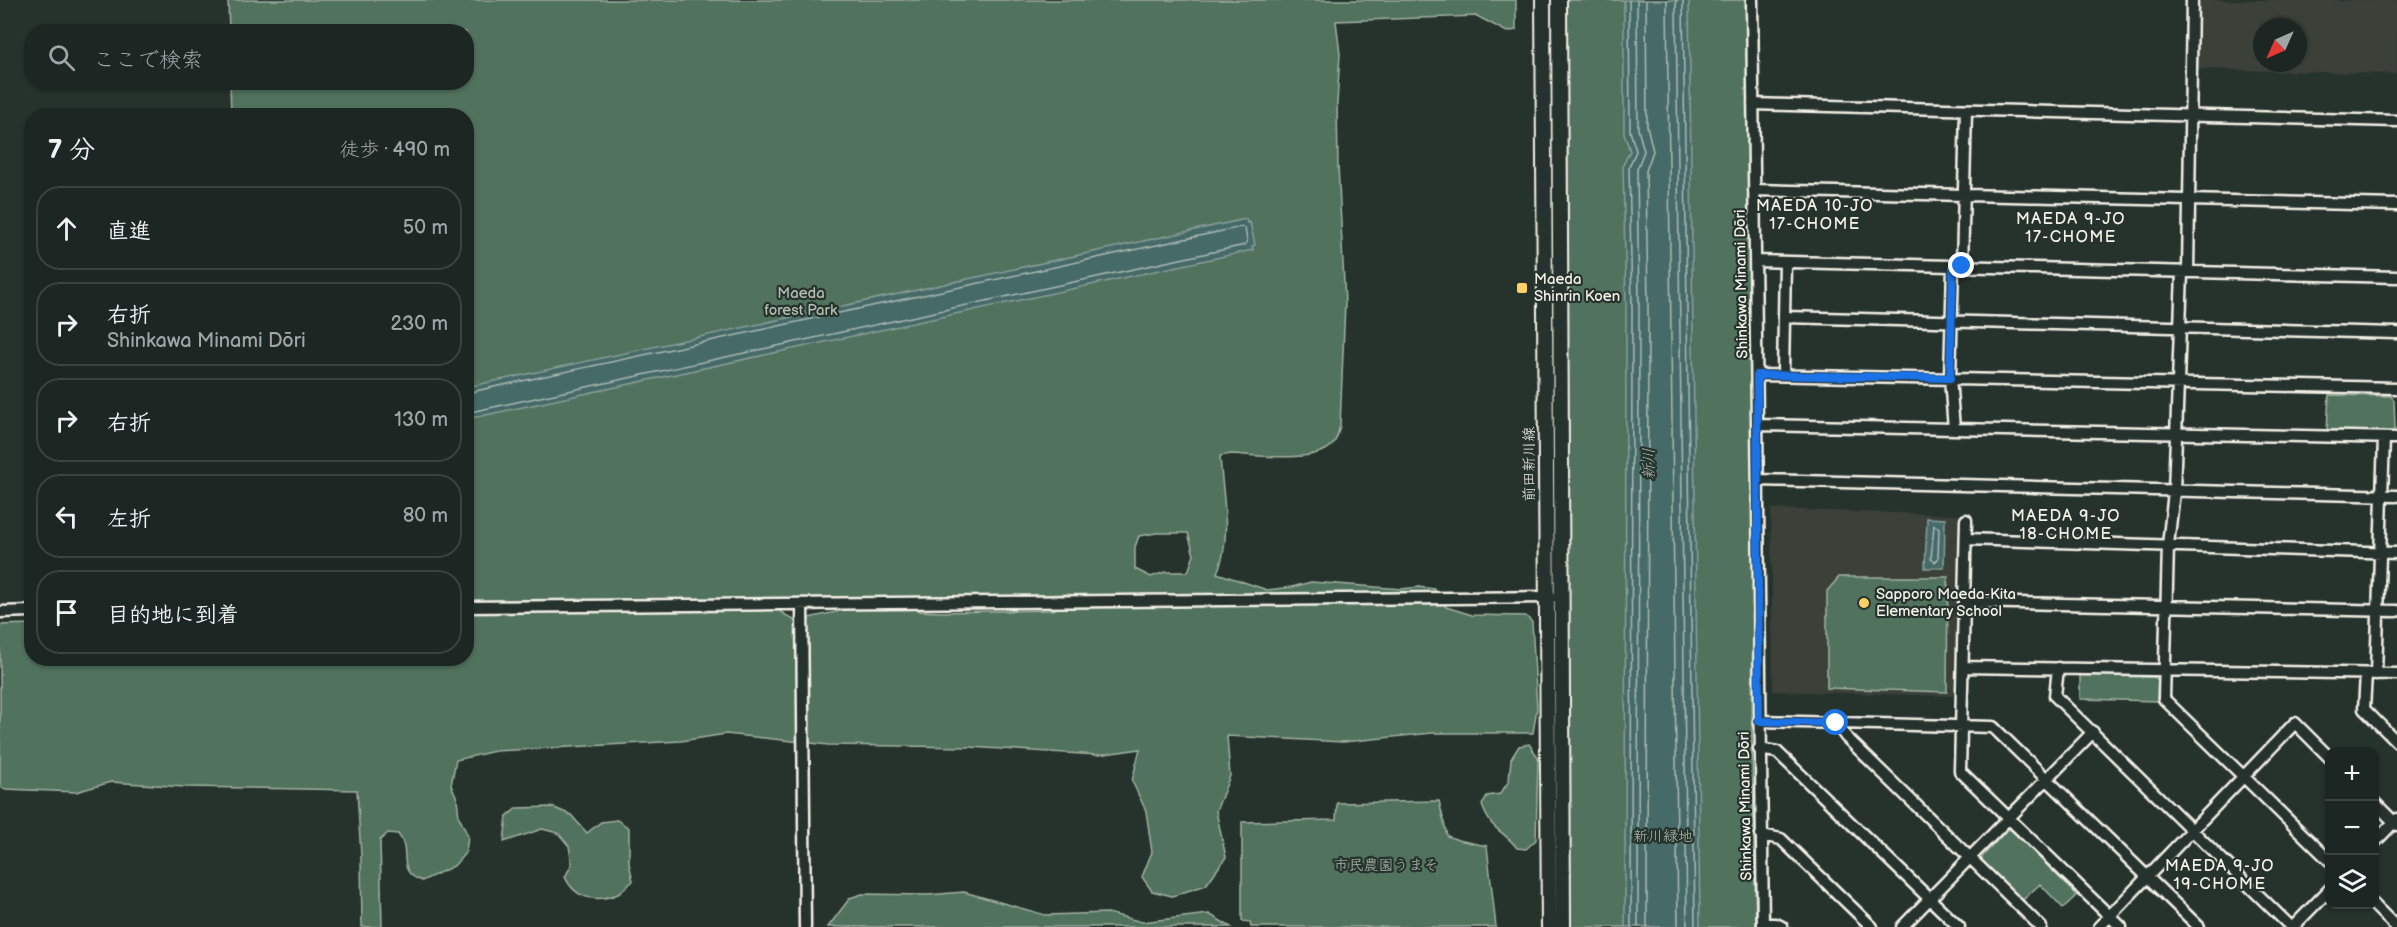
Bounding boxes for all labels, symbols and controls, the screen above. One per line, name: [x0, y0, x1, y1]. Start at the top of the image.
north arrow: [2253, 18, 2307, 72]
search box: [24, 24, 474, 90]
icon: search: [45, 41, 78, 74]
text: ここで検索: [93, 47, 203, 74]
text: 7 分: [48, 135, 95, 166]
text: 徒歩 · 490 m: [340, 138, 450, 162]
district label: MAEDA 10-JO 17-CHOME: [1756, 197, 1874, 234]
street label: Shinkawa Minami Dōri: [1731, 209, 1752, 359]
district label: MAEDA 9-JO 17-CHOME: [2016, 210, 2126, 247]
icon: ahead: [50, 212, 83, 245]
text: 50 m: [403, 216, 448, 240]
text: 直進: [107, 218, 151, 245]
route end: [1948, 252, 1974, 278]
place label: Maeda Shinrin Koen: [1534, 270, 1620, 306]
marker: Maeda Shinrin Koen: [1515, 281, 1529, 295]
park label: Maeda forest Park: [765, 284, 838, 320]
text: 右折: [107, 302, 151, 329]
icon: right: [50, 308, 83, 341]
text: 230 m: [391, 312, 448, 336]
text: Shinkawa Minami Dōri: [107, 329, 306, 353]
icon: right: [50, 404, 83, 437]
text: 130 m: [394, 408, 448, 432]
text: 右折: [107, 410, 151, 437]
street label: 前田新川線: [1520, 426, 1539, 502]
water label: 新川: [1640, 448, 1659, 480]
icon: left: [50, 500, 83, 533]
text: 80 m: [403, 504, 448, 528]
text: 左折: [107, 506, 151, 533]
district label: MAEDA 9-JO 18-CHOME: [2011, 507, 2121, 544]
place label: Sapporo Maeda-Kita Elementary School: [1876, 585, 2016, 621]
icon: arrive: [50, 596, 83, 629]
marker: Sapporo Maeda-Kita Elementary School: [1857, 596, 1871, 610]
text: 目的地に到着: [107, 602, 239, 629]
route start: [1822, 709, 1848, 735]
street label: Shinkawa Minami Dōri: [1735, 731, 1756, 881]
map controls: [2325, 747, 2379, 909]
button: +: [2325, 747, 2379, 801]
button: −: [2325, 801, 2379, 855]
park label: 新川緑地: [1633, 827, 1693, 846]
button: layers: [2325, 855, 2379, 909]
park label: 市民農園うまそ: [1333, 856, 1439, 875]
district label: MAEDA 9-JO 19-CHOME: [2165, 857, 2275, 894]

